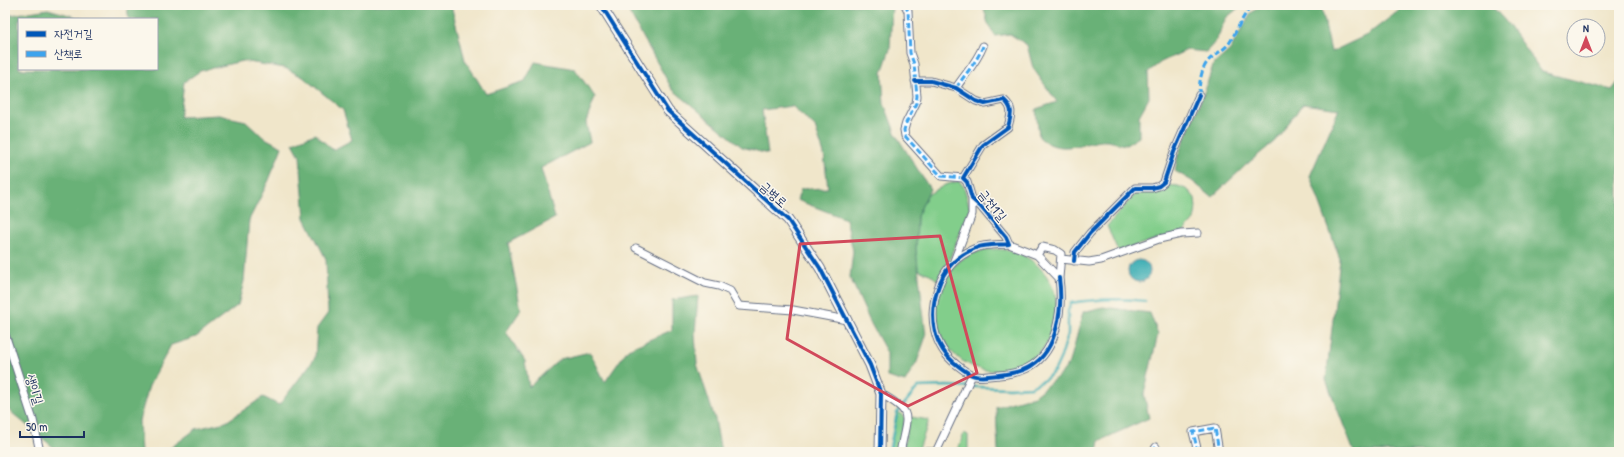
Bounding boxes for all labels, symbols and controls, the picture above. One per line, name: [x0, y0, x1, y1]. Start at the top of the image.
legend: [18, 18, 158, 70]
north arrow: [1566, 18, 1606, 58]
text: N: [1583, 21, 1589, 35]
text: 자전거길: [54, 25, 93, 42]
text: 산책로: [54, 45, 83, 62]
street label: 금병로: [756, 177, 792, 211]
street label: 금천1길: [975, 185, 1011, 225]
street label: 생이길: [22, 371, 48, 407]
scale bar: [20, 413, 84, 439]
text: 50 m: [26, 418, 47, 435]

